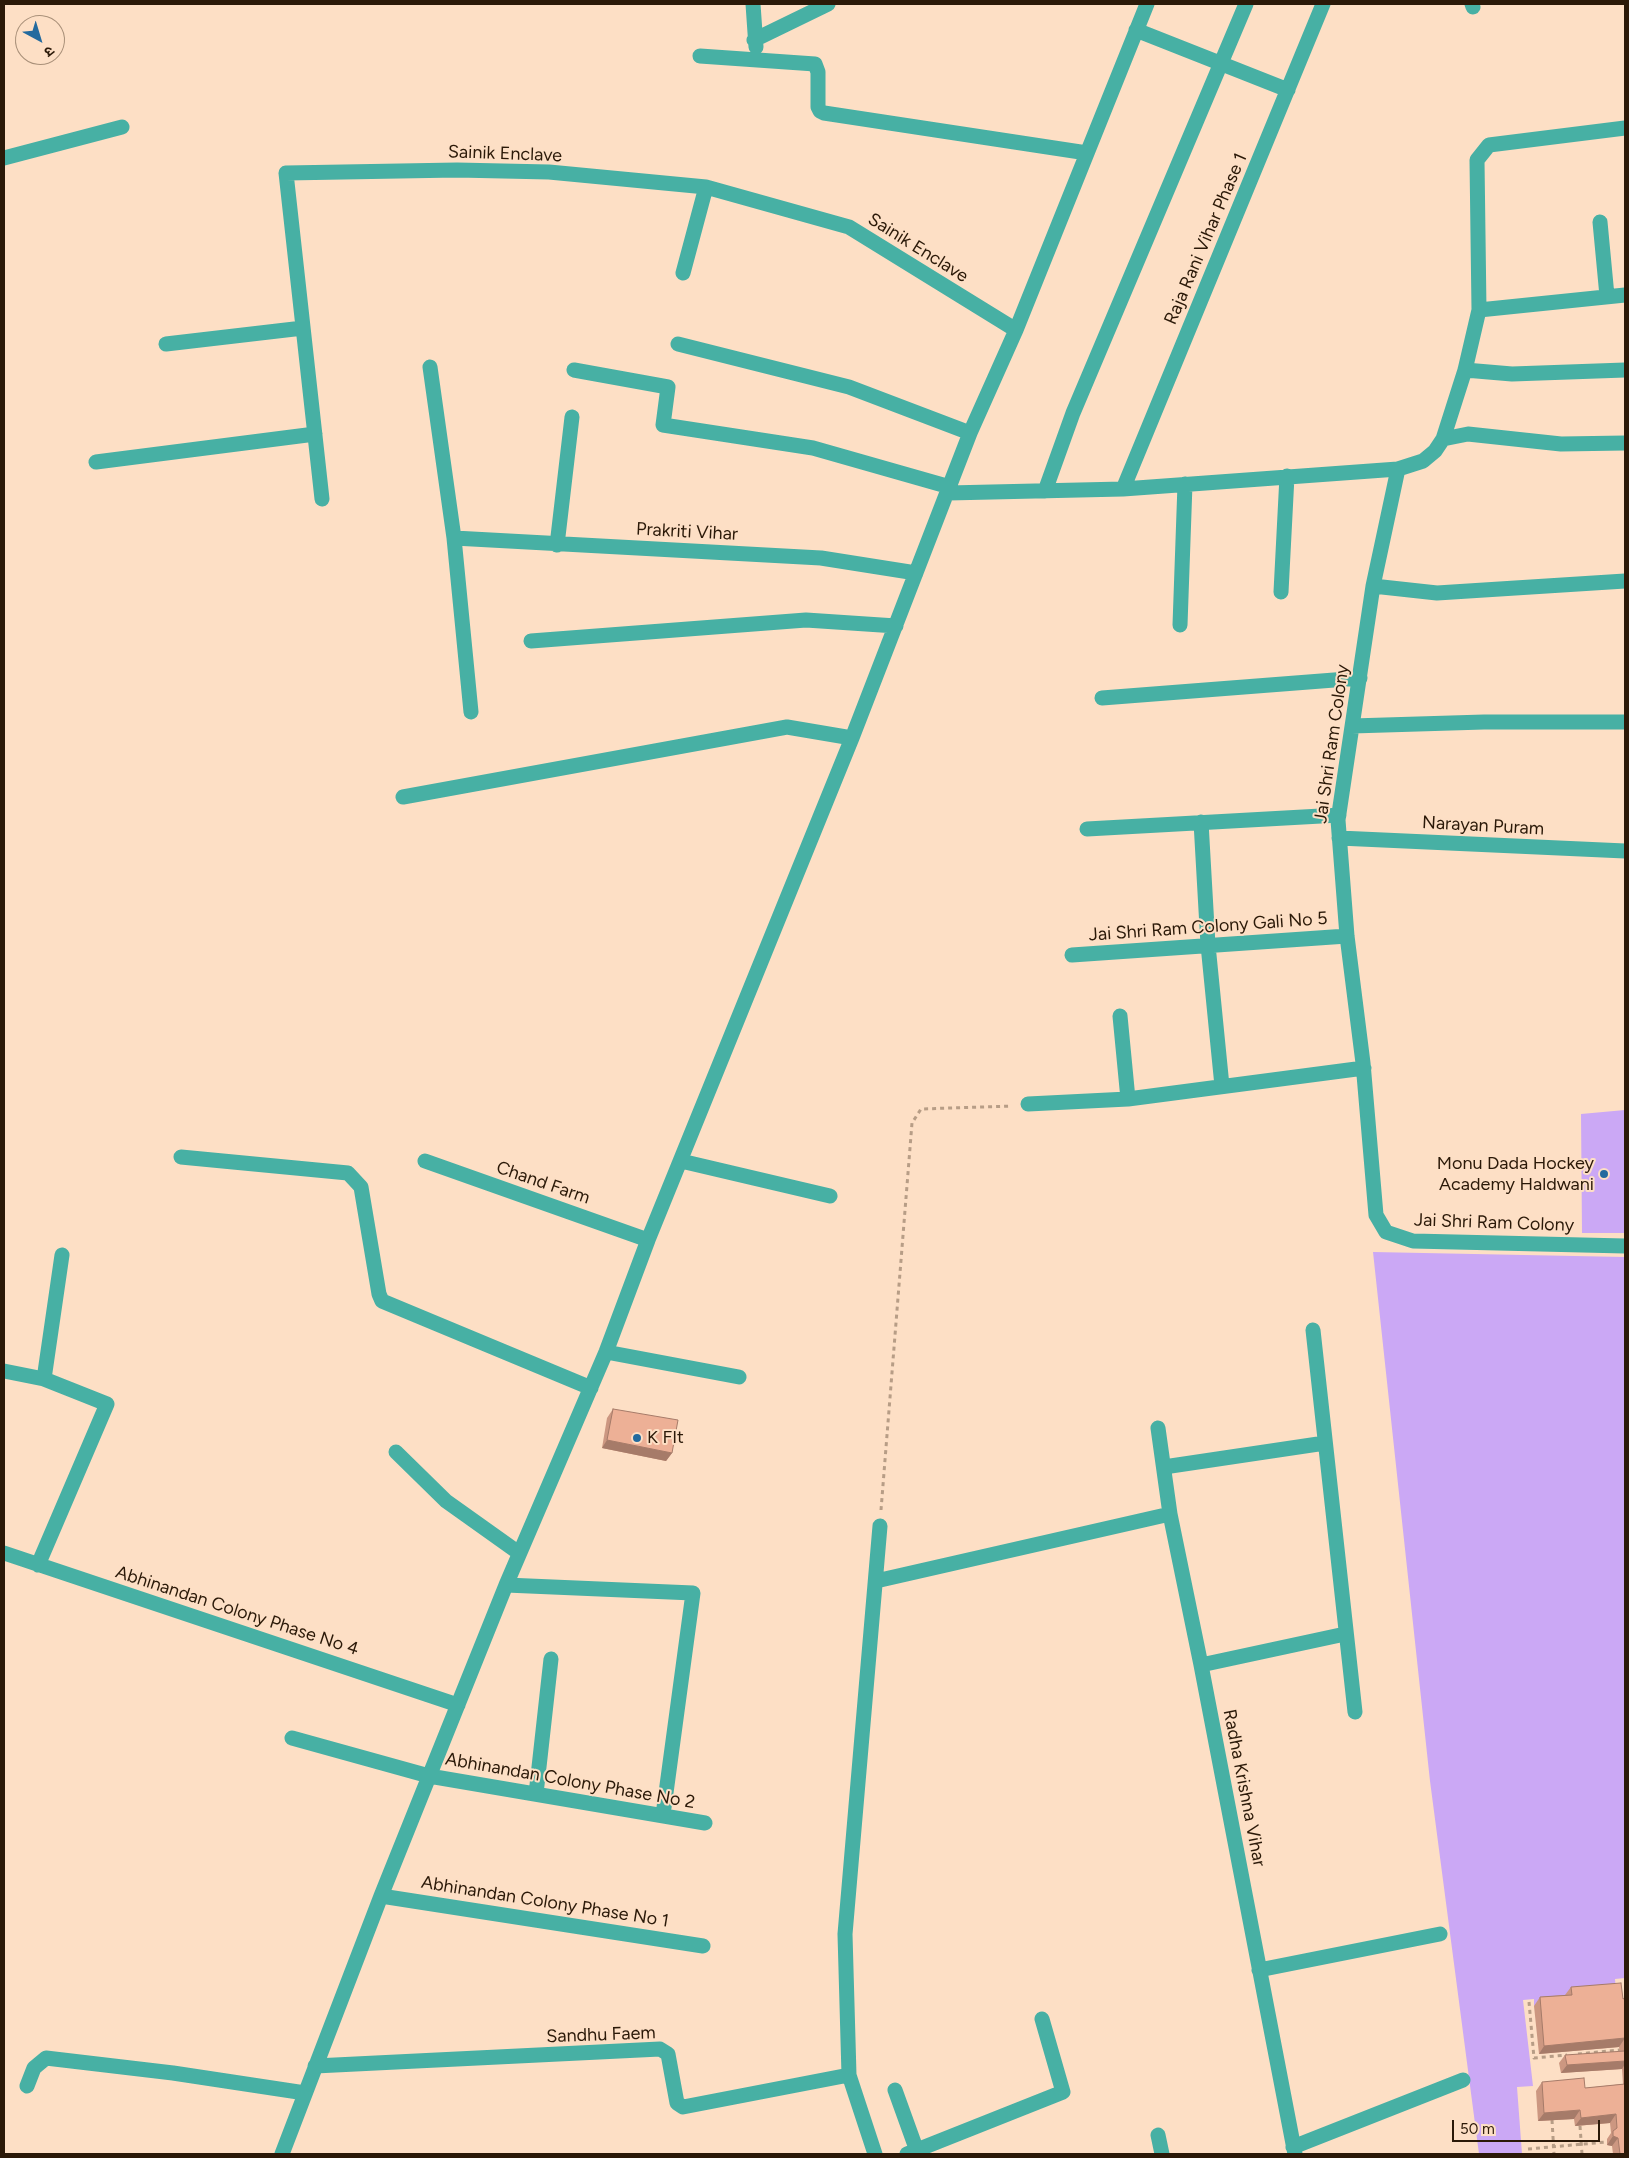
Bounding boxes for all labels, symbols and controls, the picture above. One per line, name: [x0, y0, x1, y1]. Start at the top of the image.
north arrow: [15, 15, 65, 65]
text: उ: [41, 42, 58, 60]
street label: Sainik Enclave: [448, 141, 562, 167]
street label: Raja Rani Vihar Phase 1: [1160, 150, 1252, 328]
street label: Sainik Enclave: [864, 209, 972, 287]
street label: Prakriti Vihar: [636, 519, 738, 545]
street label: Jai Shri Ram Colony: [1310, 663, 1354, 825]
street label: Narayan Puram: [1421, 812, 1545, 840]
street label: Jai Shri Ram Colony Gali No 5: [1088, 908, 1328, 946]
place label: Monu Dada Hockey Academy Haldwani: [1437, 1153, 1594, 1196]
street label: Chand Farm: [493, 1157, 593, 1209]
marker: Monu Dada Hockey Academy Haldwani: [1598, 1168, 1610, 1180]
street label: Jai Shri Ram Colony: [1414, 1209, 1574, 1237]
place label: K FIt: [647, 1427, 684, 1449]
marker: K FIt: [631, 1432, 643, 1444]
street label: Abhinandan Colony Phase No 4: [113, 1561, 361, 1661]
street label: Radha Krishna Vihar: [1218, 1707, 1270, 1869]
street label: Abhinandan Colony Phase No 2: [443, 1748, 697, 1814]
street label: Abhinandan Colony Phase No 1: [420, 1872, 670, 1932]
street label: Sandhu Faem: [546, 2022, 656, 2048]
scale bar: [1454, 2110, 1602, 2142]
text: 50 m: [1460, 2120, 1495, 2138]

